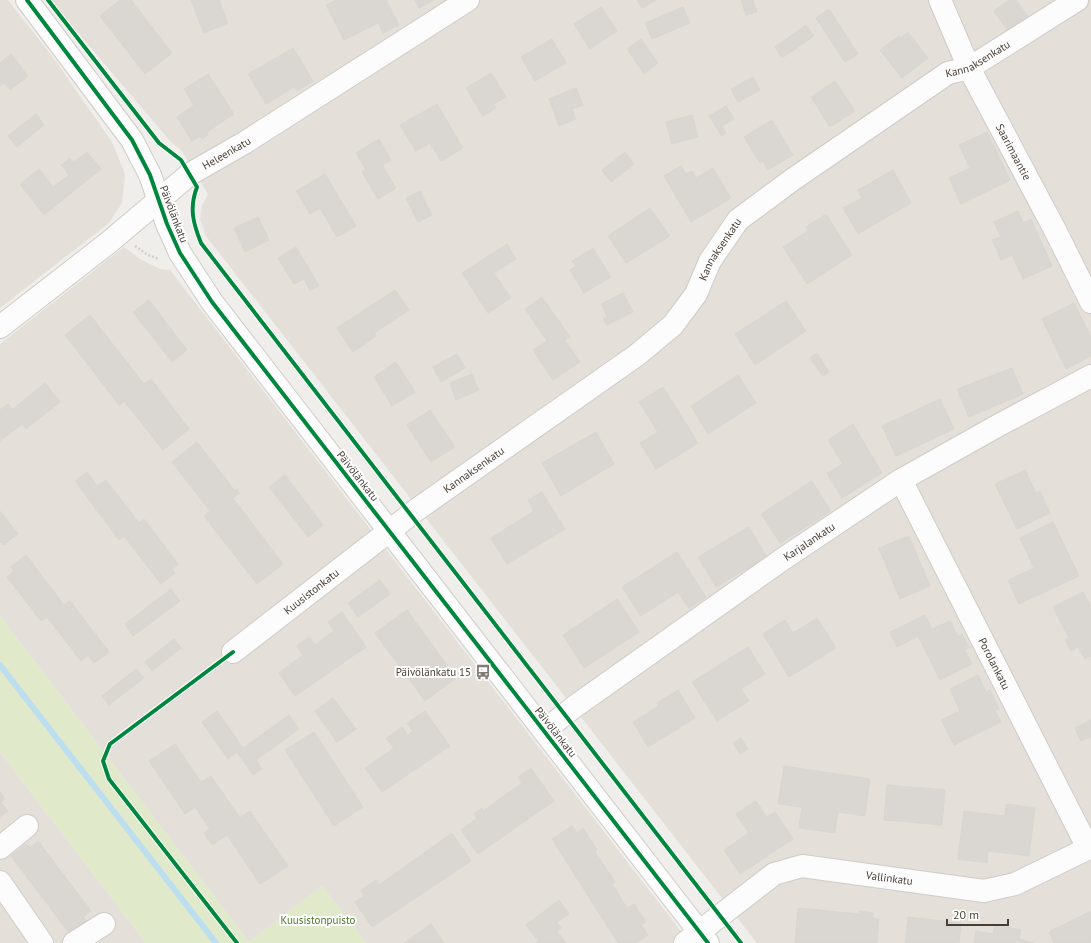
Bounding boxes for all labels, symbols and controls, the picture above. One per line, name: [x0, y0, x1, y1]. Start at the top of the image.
street label: Kannaksenkatu: [944, 37, 1013, 80]
street label: Saarimaantie: [993, 121, 1034, 183]
street label: Heleenkatu: [200, 134, 253, 173]
street label: Päivölänkatu: [157, 183, 191, 245]
street label: Kannaksenkatu: [696, 215, 744, 283]
street label: Kannaksenkatu: [440, 443, 507, 496]
street label: Päivölänkatu: [334, 448, 382, 504]
street label: Karjalankatu: [781, 519, 838, 564]
street label: Kuusistonkatu: [281, 565, 342, 617]
street label: Porolankatu: [975, 635, 1013, 692]
bus stop icon: Päivölänkatu 15: [474, 663, 492, 681]
place label: Päivölänkatu 15: [396, 665, 471, 679]
street label: Päivölänkatu: [532, 704, 580, 760]
street label: Vallinkatu: [864, 868, 914, 888]
scale bar: [947, 901, 1008, 927]
text: 20 m: [953, 907, 979, 922]
park label: Kuusistonpuisto: [281, 913, 356, 927]

